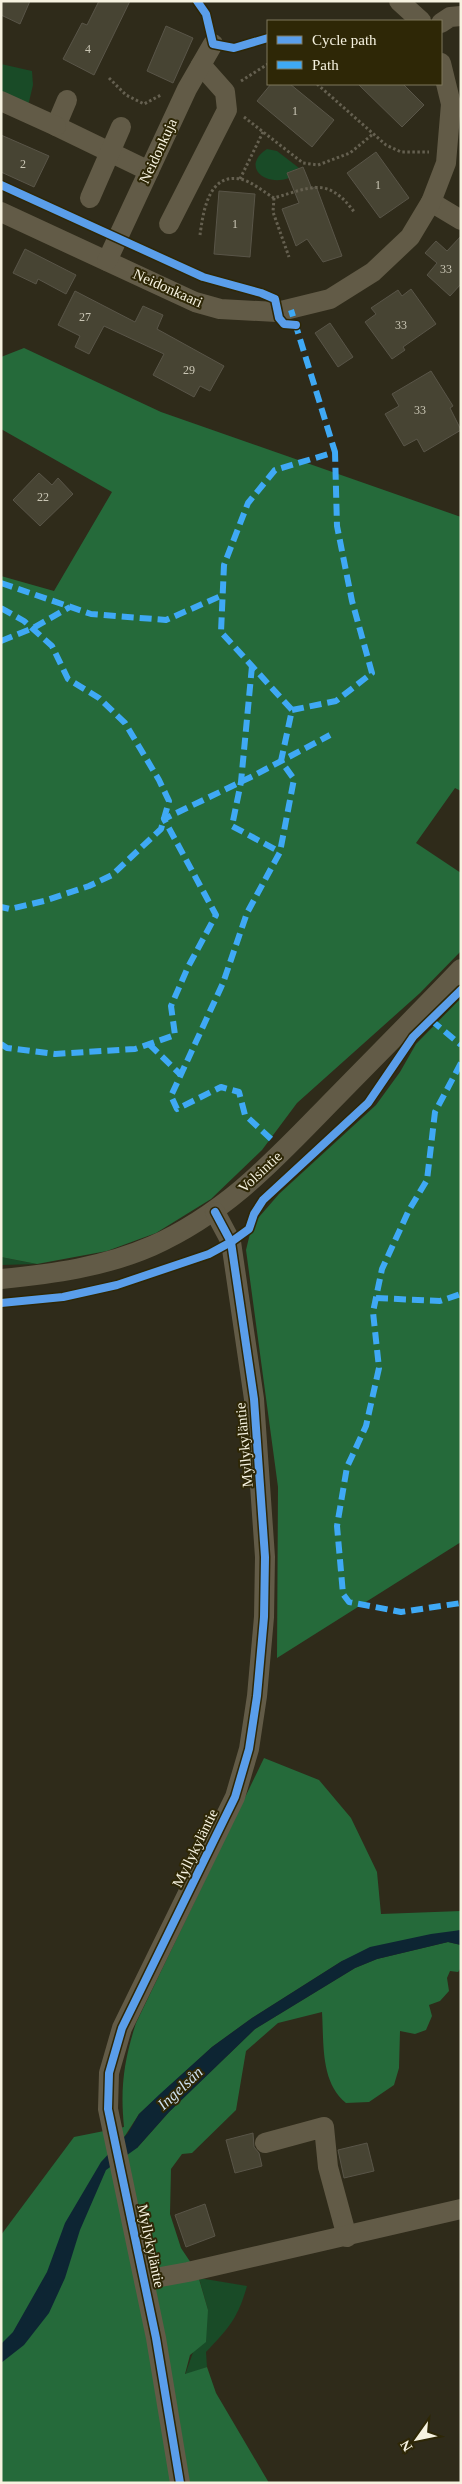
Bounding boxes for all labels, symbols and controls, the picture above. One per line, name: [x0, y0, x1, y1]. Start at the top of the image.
legend: [267, 20, 442, 85]
text: Cycle path: [312, 32, 377, 48]
house number: 4: [85, 42, 91, 56]
text: Path: [312, 57, 339, 73]
house number: 1: [292, 104, 298, 118]
street label: Neidonkuja: [136, 116, 180, 186]
house number: 2: [20, 157, 26, 171]
house number: 1: [375, 178, 381, 192]
house number: 1: [232, 217, 238, 231]
house number: 33: [440, 262, 452, 276]
street label: Neidonkaari: [131, 266, 205, 310]
house number: 27: [79, 310, 91, 324]
house number: 33: [395, 318, 407, 332]
house number: 29: [183, 363, 195, 377]
house number: 33: [414, 403, 426, 417]
house number: 22: [37, 490, 49, 504]
street label: Volsintie: [235, 1148, 285, 1196]
street label: Myllykyläntie: [232, 1402, 256, 1488]
street label: Myllykyläntie: [169, 1806, 221, 1890]
water label: Ingelsån: [153, 2063, 207, 2114]
street label: Myllykyläntie: [134, 2203, 168, 2290]
north arrow: [392, 2414, 442, 2464]
text: N: [397, 2437, 416, 2454]

